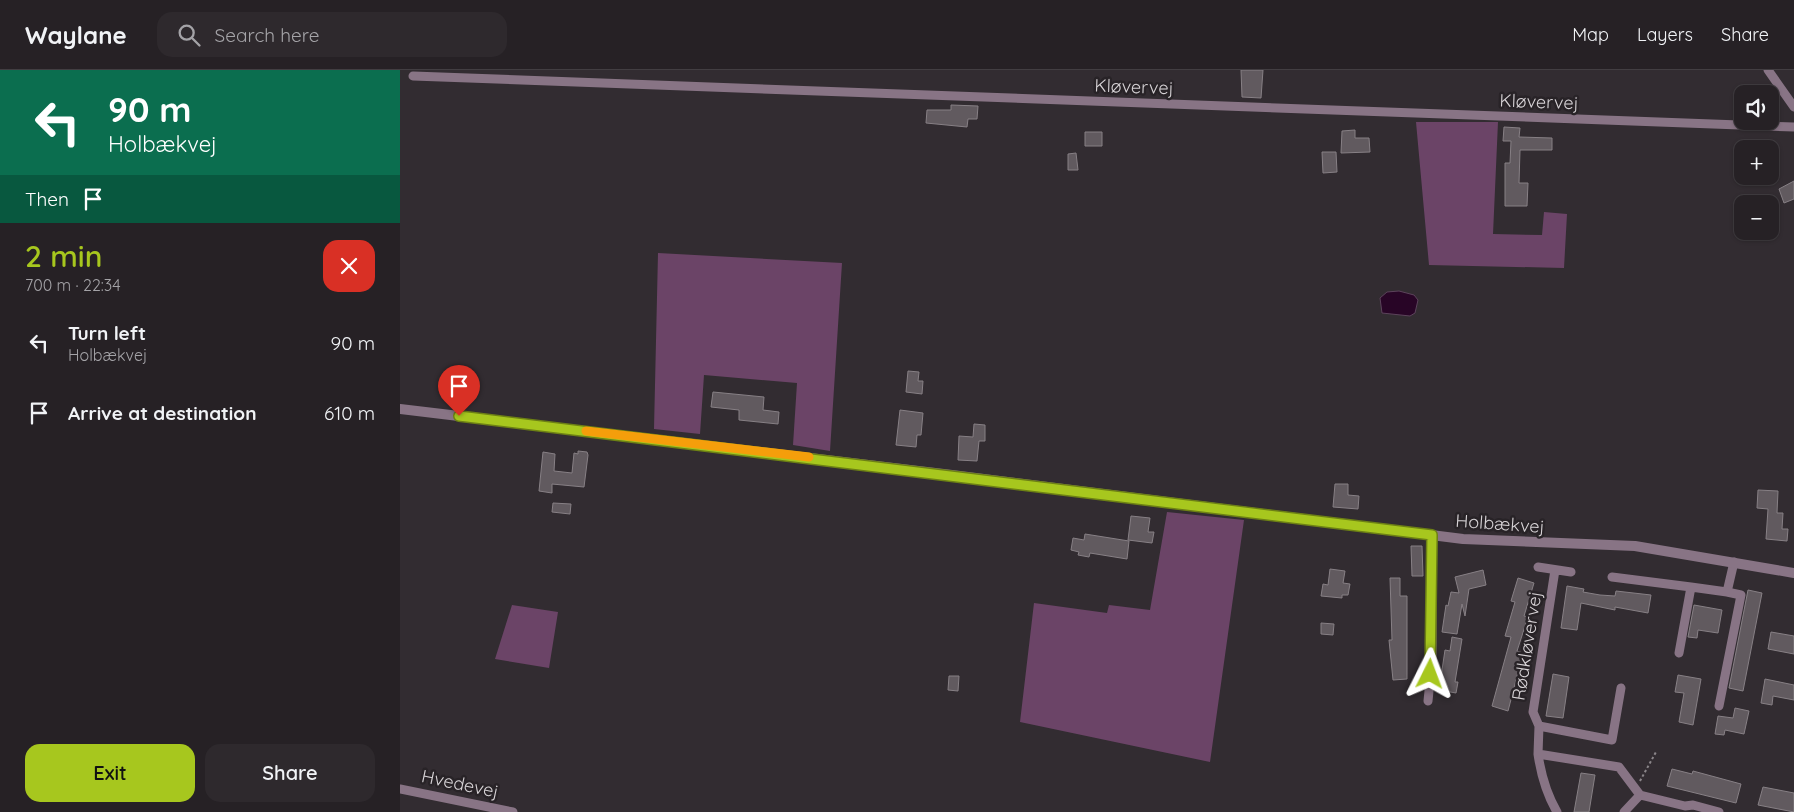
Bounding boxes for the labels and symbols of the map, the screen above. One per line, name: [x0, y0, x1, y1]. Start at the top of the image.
street label: Kløvervej: [1094, 74, 1174, 99]
street label: Kløvervej: [1499, 89, 1579, 114]
pin: [438, 365, 480, 416]
street label: Holbækvej: [1455, 509, 1545, 538]
street label: Rødkløvervej: [1507, 590, 1546, 702]
position arrow: [1403, 647, 1455, 699]
street label: Hvedevej: [420, 764, 501, 803]

